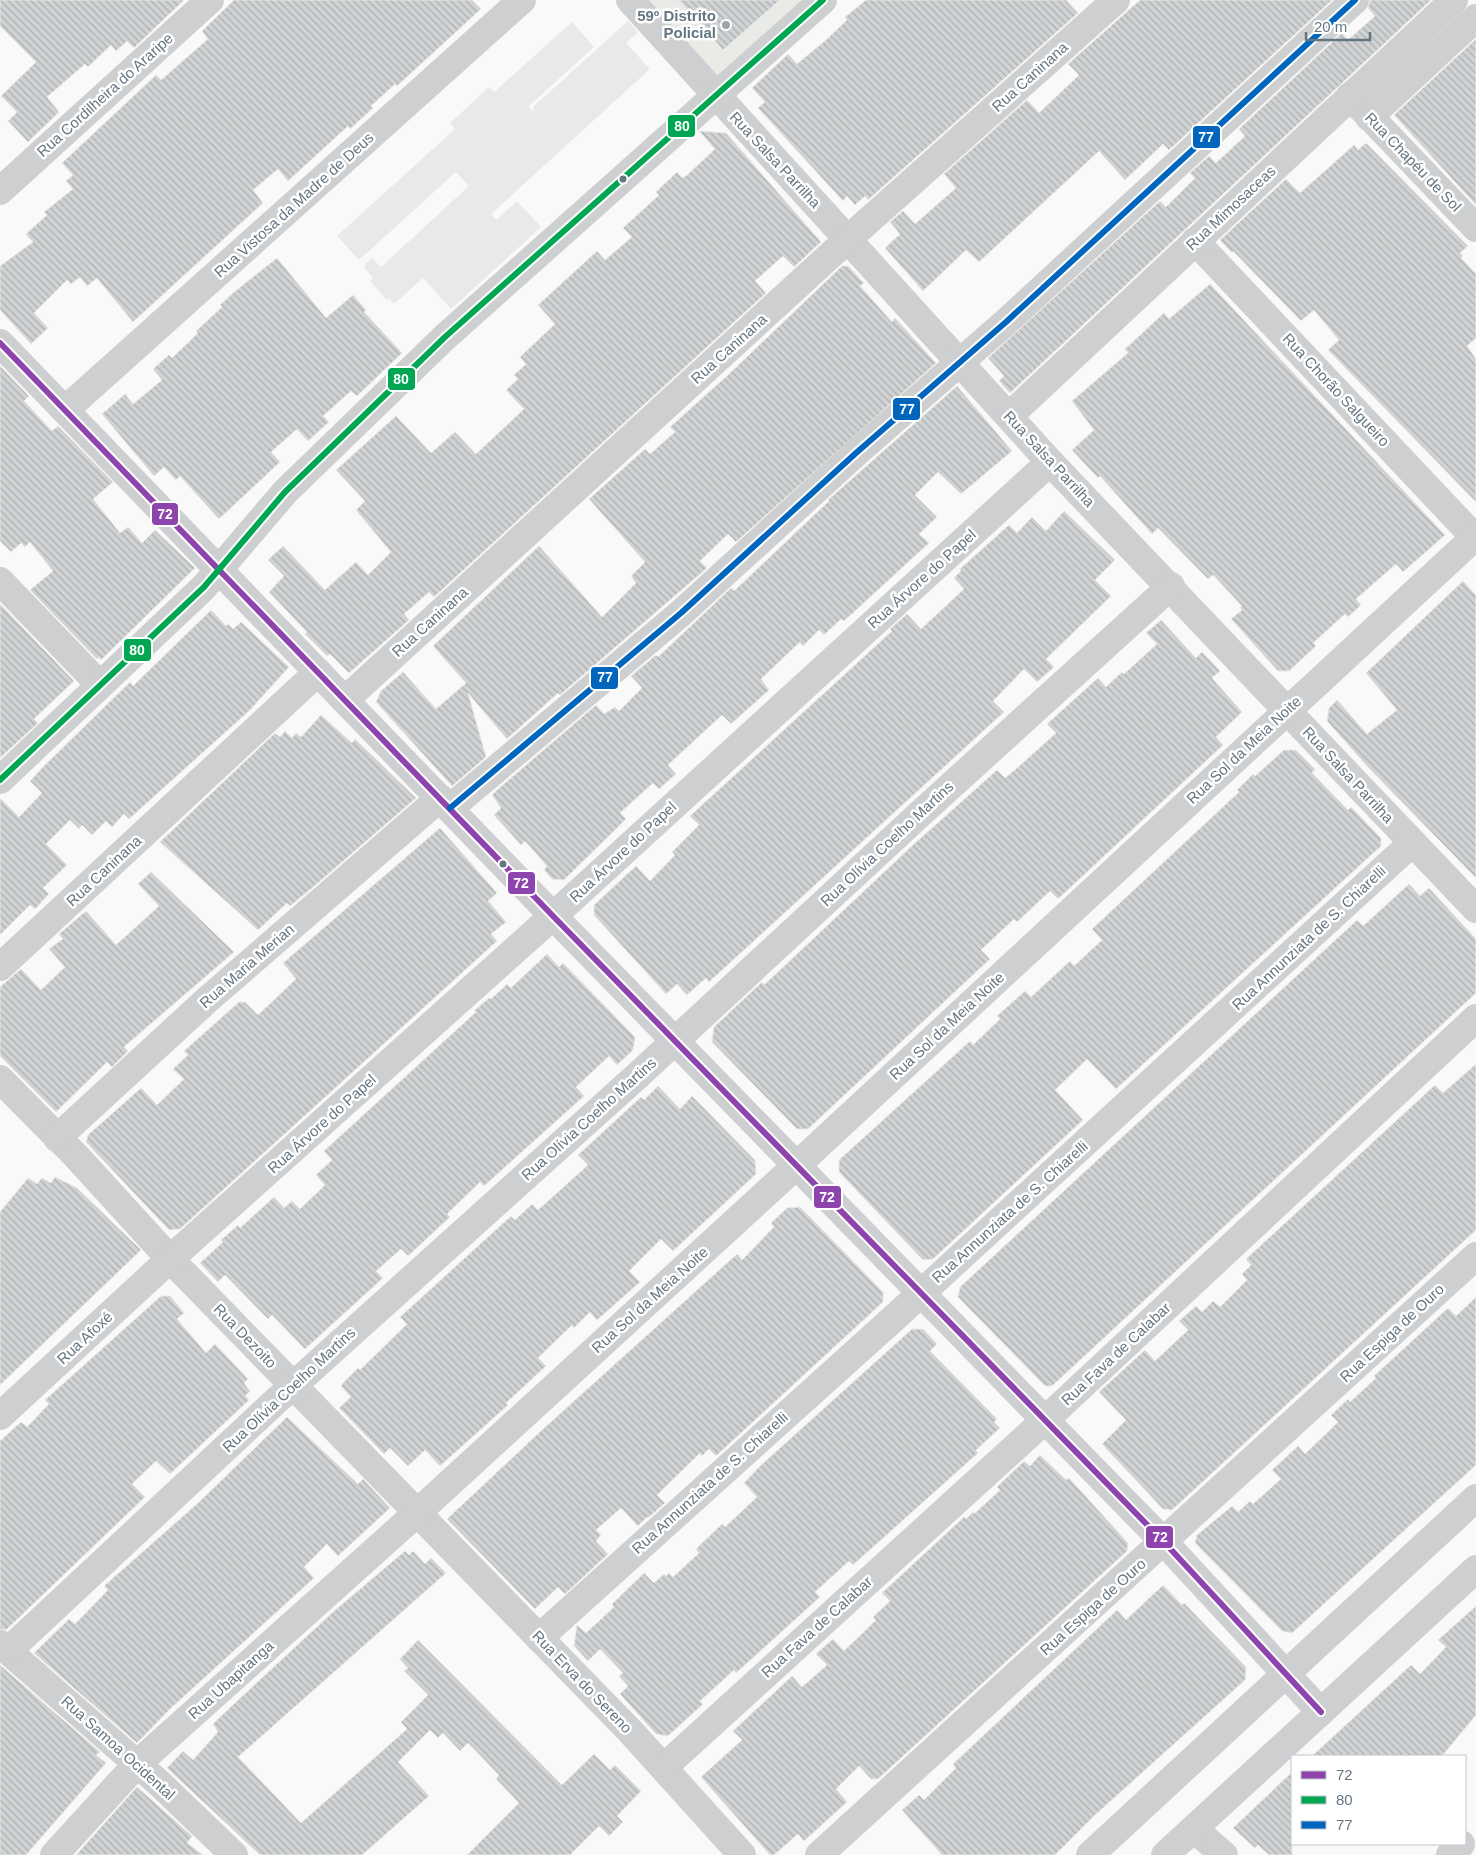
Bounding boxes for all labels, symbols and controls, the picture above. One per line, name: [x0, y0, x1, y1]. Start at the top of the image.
place label: 59º Distrito Policial: [637, 7, 716, 41]
scale bar: [1306, 10, 1370, 42]
text: 20 m: [1314, 18, 1347, 35]
marker: 59º Distrito Policial: [720, 19, 732, 31]
street label: Rua Cordilheira do Araripe: [33, 29, 176, 160]
street label: Rua Caninana: [988, 38, 1071, 115]
street label: Rua Salsa Parrilha: [727, 108, 825, 212]
street label: Rua Chapéu de Sol: [1362, 109, 1465, 215]
line badge: 80: [667, 114, 696, 138]
text: 80: [674, 118, 690, 134]
line badge: 77: [1192, 125, 1221, 149]
street label: Rua Vistosa da Madre de Deus: [211, 129, 377, 281]
text: 77: [1198, 129, 1214, 145]
street label: Rua Mimosaceas: [1182, 162, 1279, 253]
unlabelled marker: [618, 174, 628, 184]
street label: Rua Caninana: [687, 310, 770, 387]
street label: Rua Chorão Salgueiro: [1280, 330, 1393, 450]
line badge: 80: [387, 367, 416, 391]
text: 80: [393, 371, 409, 387]
line badge: 77: [892, 397, 921, 421]
text: 77: [899, 401, 915, 417]
street label: Rua Salsa Parrilha: [1001, 407, 1099, 511]
line badge: 72: [151, 502, 179, 526]
text: 72: [157, 506, 173, 522]
street label: Rua Árvore do Papel: [864, 526, 979, 632]
street label: Rua Caninana: [388, 583, 471, 660]
line badge: 80: [123, 638, 152, 662]
text: 80: [129, 642, 145, 658]
line badge: 77: [590, 666, 619, 690]
text: 77: [597, 669, 613, 685]
street label: Rua Sol da Meia Noite: [1183, 692, 1304, 807]
street label: Rua Salsa Parrilha: [1300, 723, 1398, 827]
street label: Rua Olívia Coelho Martins: [817, 778, 956, 910]
street label: Rua Árvore do Papel: [566, 798, 679, 905]
street label: Rua Caninana: [63, 831, 145, 910]
unlabelled marker: [498, 859, 508, 869]
street label: Rua Annunziata de S. Chiarelli: [1228, 862, 1389, 1013]
line badge: 72: [507, 871, 536, 895]
text: 72: [513, 875, 529, 891]
street label: Rua Maria Merian: [196, 920, 297, 1011]
street label: Rua Sol da Meia Noite: [886, 968, 1007, 1083]
street label: Rua Olívia Coelho Martins: [518, 1054, 659, 1184]
street label: Rua Árvore do Papel: [264, 1071, 379, 1177]
street label: Rua Annunziata de S. Chiarelli: [928, 1137, 1091, 1286]
line badge: 72: [813, 1185, 842, 1209]
text: 72: [819, 1189, 835, 1205]
street label: Rua Sol da Meia Noite: [588, 1243, 711, 1356]
street label: Rua Espiga de Ouro: [1336, 1280, 1447, 1385]
street label: Rua Fava de Calabar: [1058, 1299, 1174, 1408]
street label: Rua Dezoito: [211, 1300, 280, 1371]
street label: Rua Afoxé: [54, 1308, 116, 1367]
street label: Rua Olívia Coelho Martins: [219, 1324, 358, 1456]
street label: Rua Annunziata de S. Chiarelli: [628, 1408, 791, 1557]
line badge: 72: [1145, 1525, 1174, 1549]
text: 72: [1152, 1529, 1168, 1545]
street label: Rua Espiga de Ouro: [1036, 1555, 1149, 1658]
street label: Rua Fava de Calabar: [758, 1573, 875, 1681]
street label: Rua Erva do Sereno: [529, 1627, 636, 1736]
street label: Rua Ubapitanga: [185, 1637, 277, 1722]
street label: Rua Samoa Ocidental: [58, 1692, 179, 1803]
legend: [1291, 1755, 1466, 1845]
text: 72: [1336, 1766, 1353, 1783]
text: 80: [1336, 1791, 1353, 1808]
text: 77: [1336, 1816, 1353, 1833]

